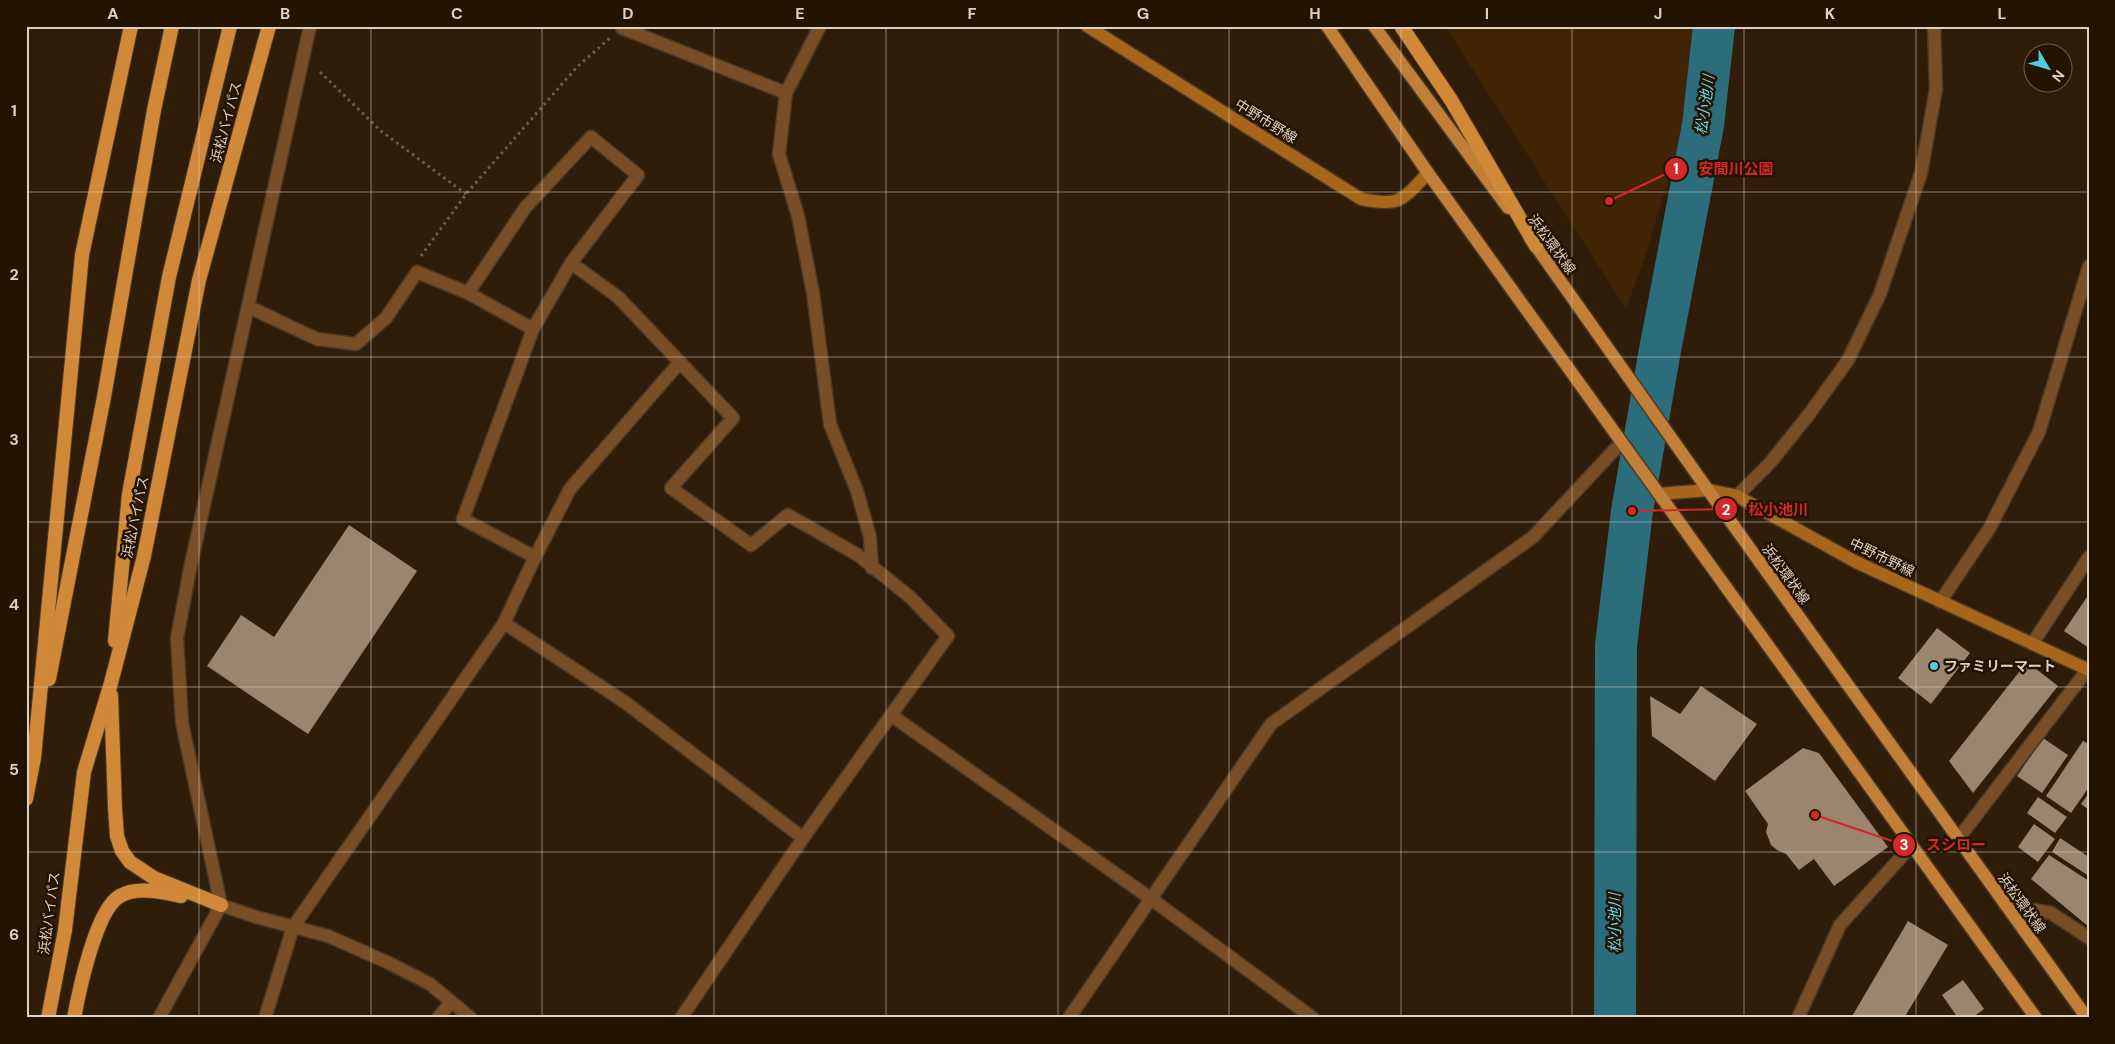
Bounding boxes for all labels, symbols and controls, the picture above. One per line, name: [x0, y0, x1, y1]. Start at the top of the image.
text: A: [107, 3, 119, 24]
text: B: [280, 3, 290, 24]
text: C: [451, 3, 463, 24]
text: D: [622, 3, 634, 24]
text: E: [795, 3, 805, 24]
text: F: [968, 3, 977, 24]
text: G: [1137, 3, 1149, 24]
text: H: [1309, 3, 1321, 24]
text: I: [1485, 3, 1489, 24]
text: J: [1654, 3, 1662, 24]
text: K: [1825, 3, 1836, 24]
text: L: [1998, 3, 2007, 24]
north arrow: [2022, 42, 2072, 92]
text: N: [2048, 66, 2068, 86]
water label: 松小池川: [1691, 72, 1719, 136]
street label: 浜松バイパス: [206, 79, 246, 165]
street label: 中野市野線: [1232, 95, 1300, 147]
text: 1: [11, 100, 17, 121]
callout: 安間川公園: [1664, 154, 1784, 184]
text: 1: [1673, 159, 1679, 179]
text: 安間川公園: [1698, 159, 1774, 179]
street label: 浜松環状線: [1524, 210, 1580, 278]
text: 2: [9, 264, 19, 285]
text: 3: [9, 429, 19, 450]
street label: 浜松バイパス: [117, 474, 153, 560]
callout: 松小池川: [1713, 494, 1818, 524]
text: 2: [1722, 500, 1731, 520]
text: 松小池川: [1748, 500, 1808, 520]
street label: 中野市野線: [1847, 534, 1917, 580]
street label: 浜松環状線: [1758, 540, 1814, 608]
text: 4: [9, 594, 19, 615]
place label: ファミリーマート: [1944, 657, 2056, 675]
marker: ファミリーマート: [1928, 660, 1940, 672]
text: 5: [9, 759, 19, 780]
callout: スシロー: [1891, 830, 1996, 860]
text: 3: [1899, 835, 1909, 855]
text: スシロー: [1926, 835, 1986, 855]
street label: 浜松環状線: [1994, 869, 2050, 937]
street label: 浜松バイパス: [34, 870, 64, 956]
water label: 松小池川: [1605, 891, 1625, 953]
text: 6: [9, 924, 19, 945]

